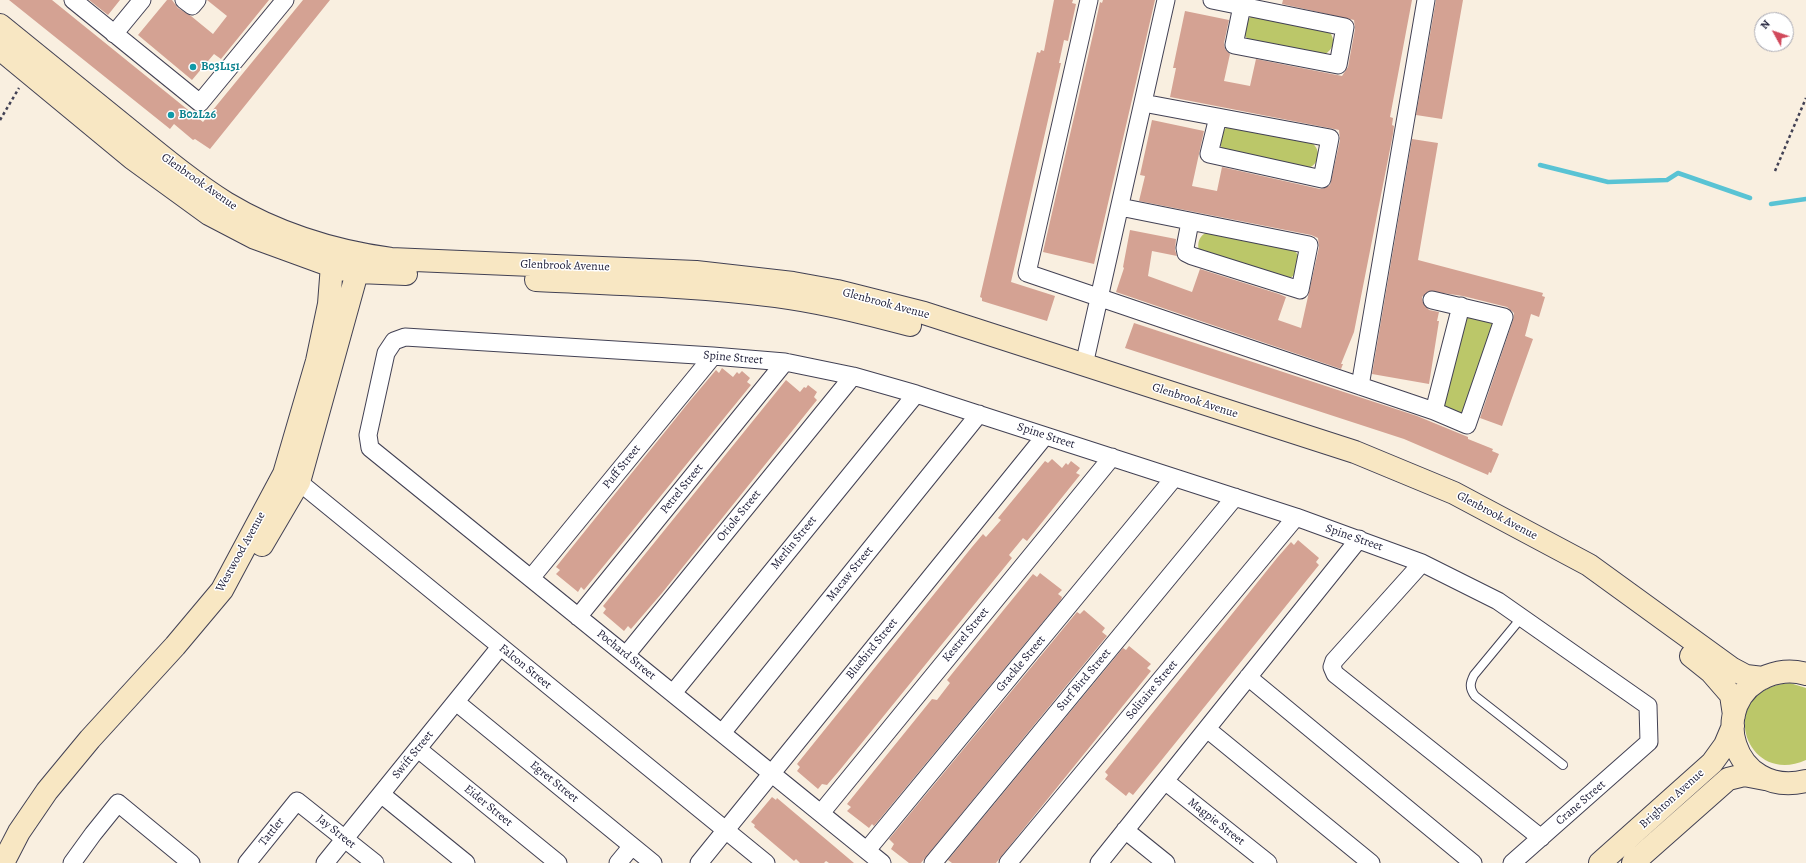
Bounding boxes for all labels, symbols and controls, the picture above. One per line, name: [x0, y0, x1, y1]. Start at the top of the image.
north arrow: [1754, 12, 1794, 52]
text: N: [1757, 17, 1774, 33]
place label: B03L151: [201, 60, 240, 74]
marker: B03L151: [188, 62, 198, 72]
place label: B02L26: [179, 108, 216, 122]
marker: B02L26: [166, 110, 176, 120]
street label: Glenbrook Avenue: [158, 150, 240, 214]
street label: Glenbrook Avenue: [520, 257, 610, 275]
street label: Glenbrook Avenue: [841, 285, 931, 323]
street label: Spine Street: [703, 348, 763, 368]
street label: Glenbrook Avenue: [1150, 380, 1240, 422]
street label: Spine Street: [1015, 420, 1077, 452]
street label: Puff Street: [600, 442, 644, 492]
street label: Petrel Street: [658, 461, 706, 517]
street label: Oriole Street: [714, 487, 764, 545]
street label: Glenbrook Avenue: [1454, 489, 1540, 543]
street label: Westwood Avenue: [213, 509, 269, 595]
street label: Merlin Street: [768, 513, 820, 573]
street label: Spine Street: [1323, 521, 1385, 555]
street label: Macaw Street: [824, 544, 876, 604]
street label: Kestrel Street: [940, 605, 992, 665]
street label: Bluebird Street: [843, 616, 901, 682]
street label: Pochard Street: [594, 627, 658, 683]
street label: Grackle Street: [993, 633, 1049, 695]
street label: Falcon Street: [496, 641, 554, 693]
street label: Surf Bird Street: [1054, 646, 1114, 714]
street label: Solitaire Street: [1123, 657, 1181, 723]
street label: Swift Street: [389, 728, 437, 782]
street label: Egret Street: [527, 758, 581, 806]
street label: Brighton Avenue: [1637, 766, 1707, 832]
street label: Crane Street: [1553, 777, 1609, 829]
street label: Eider Street: [461, 782, 515, 830]
street label: Magpie Street: [1185, 795, 1247, 849]
street label: Jay Street: [314, 812, 358, 852]
street label: Tattler: [256, 815, 288, 849]

